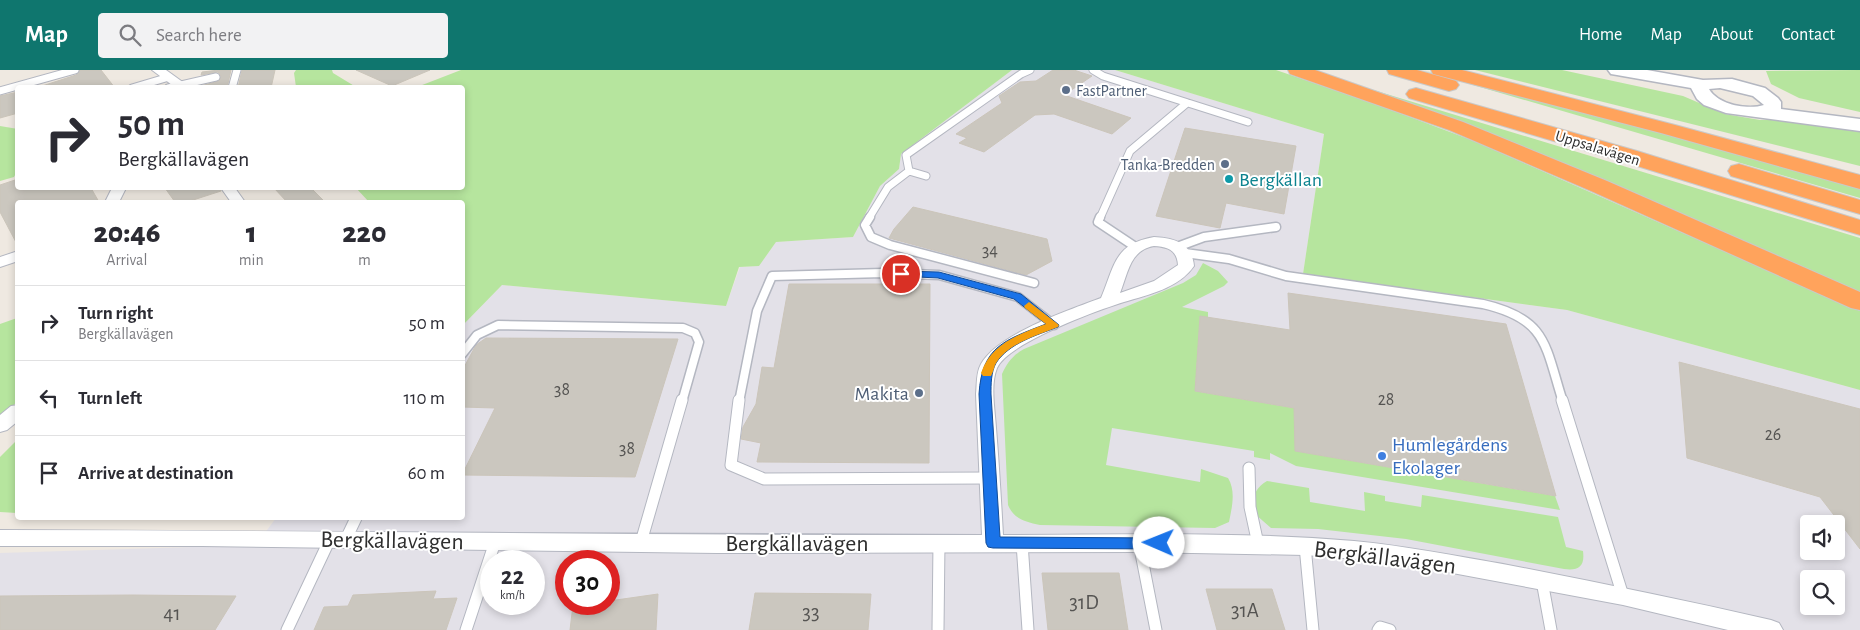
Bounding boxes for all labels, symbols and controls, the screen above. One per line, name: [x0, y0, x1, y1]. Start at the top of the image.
search box: [98, 13, 448, 58]
icon: search: [116, 21, 144, 49]
text: Map: [25, 23, 68, 47]
text: Search here: [156, 26, 242, 45]
text: Home: [1579, 26, 1622, 44]
text: Map: [1650, 26, 1682, 44]
text: About: [1710, 26, 1753, 44]
text: Contact: [1781, 26, 1835, 44]
place label: FastPartner: [1076, 83, 1148, 99]
marker: FastPartner: [1060, 84, 1072, 96]
icon: right: [35, 105, 100, 170]
text: 50 m: [118, 107, 185, 142]
street label: Uppsalavägen: [1553, 127, 1642, 168]
text: Bergkällavägen: [118, 148, 249, 170]
place label: Tanka-Bredden: [1121, 157, 1215, 173]
marker: Tanka-Bredden: [1219, 158, 1231, 170]
place label: Bergkällan: [1239, 170, 1322, 190]
marker: Bergkällan: [1223, 173, 1235, 185]
text: 20:46: [93, 218, 160, 248]
text: 1: [246, 218, 257, 248]
text: 220: [342, 218, 387, 248]
house number: 34: [982, 242, 998, 260]
text: Arrival: [106, 252, 147, 268]
text: min: [239, 252, 264, 268]
text: m: [358, 252, 371, 268]
pin: [880, 253, 922, 295]
icon: arrive: [887, 260, 915, 288]
text: Turn right: [78, 304, 153, 323]
icon: right: [35, 309, 63, 337]
text: 50 m: [409, 314, 445, 333]
text: Bergkällavägen: [78, 326, 174, 342]
house number: 38: [554, 381, 570, 399]
icon: left: [35, 384, 63, 412]
place label: Makita: [855, 384, 909, 404]
marker: Makita: [913, 387, 925, 399]
text: Turn left: [78, 389, 142, 408]
text: 110 m: [404, 389, 445, 408]
house number: 28: [1378, 391, 1394, 409]
house number: 26: [1765, 426, 1781, 444]
place label: Humlegårdens Ekolager: [1392, 435, 1508, 478]
house number: 38: [619, 440, 635, 458]
marker: Humlegårdens Ekolager: [1376, 450, 1388, 462]
icon: arrive: [35, 459, 63, 487]
text: Arrive at destination: [78, 464, 234, 483]
text: 60 m: [408, 464, 445, 483]
map controls: [1800, 515, 1845, 615]
button: sound: [1800, 515, 1845, 560]
position arrow: [1132, 516, 1184, 568]
street label: Bergkällavägen: [320, 528, 464, 554]
street label: Bergkällavägen: [725, 532, 869, 556]
street label: Bergkällavägen: [1312, 537, 1457, 579]
speed limit sign: 30: [555, 550, 620, 615]
text: 22: [501, 564, 524, 589]
button: search: [1800, 570, 1845, 615]
text: km/h: [500, 589, 525, 601]
house number: 31D: [1069, 592, 1099, 613]
house number: 31A: [1231, 600, 1259, 621]
house number: 33: [802, 602, 820, 623]
house number: 41: [163, 603, 181, 624]

